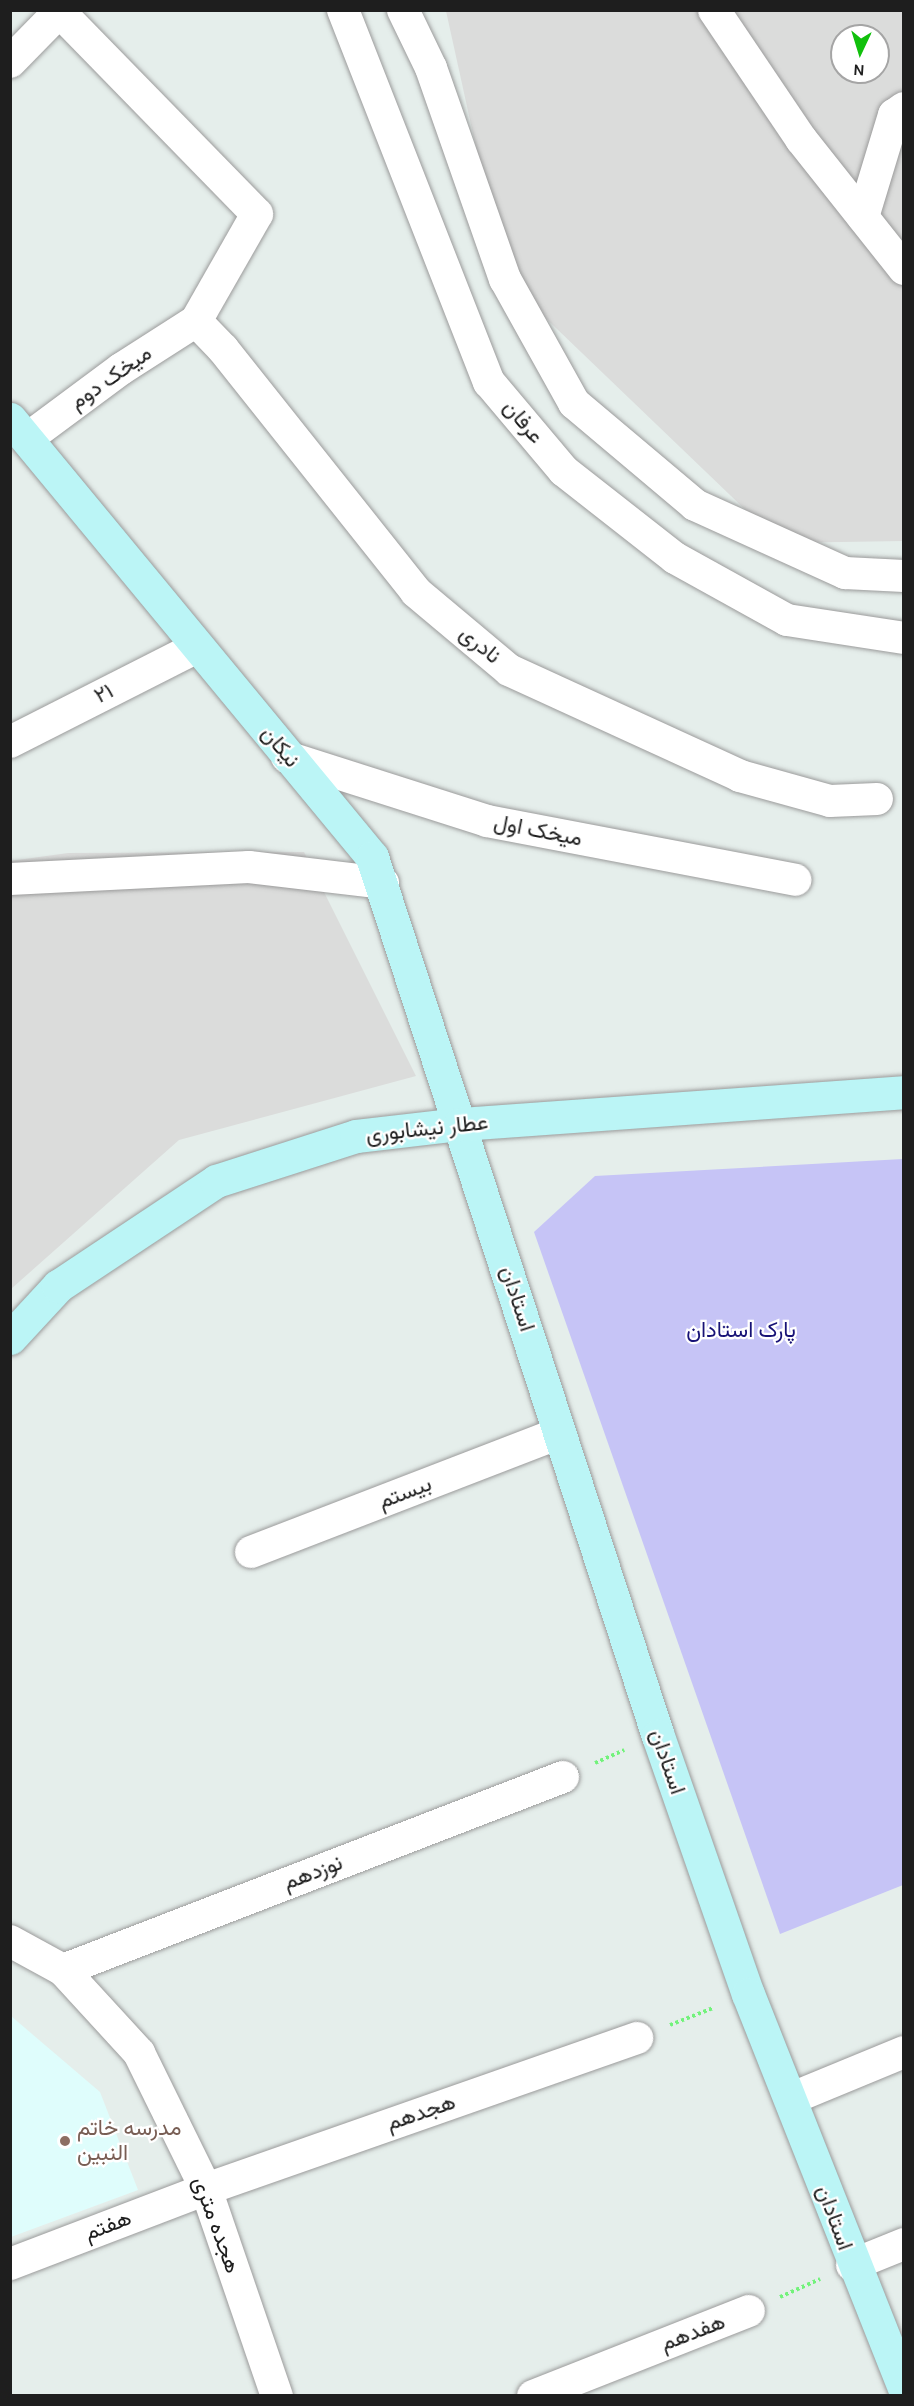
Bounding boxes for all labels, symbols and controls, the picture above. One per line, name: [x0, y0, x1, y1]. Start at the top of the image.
north arrow: [830, 24, 890, 84]
text: N: [852, 61, 865, 80]
street label: میخک دوم: [65, 340, 157, 416]
street label: عرفان: [497, 395, 549, 449]
street label: نادری: [454, 620, 506, 670]
street label: ۲۱: [90, 678, 118, 710]
street label: نیکان: [255, 721, 305, 773]
street label: میخک اول: [492, 809, 584, 853]
street label: عطار نیشابوری: [365, 1109, 489, 1149]
street label: استادان: [494, 1263, 540, 1335]
park label: پارک استادان: [686, 1318, 796, 1344]
street label: بیستم: [375, 1471, 435, 1515]
street label: استادان: [644, 1726, 690, 1798]
street label: نوزدهم: [280, 1850, 346, 1896]
street label: هجدهم: [383, 2089, 459, 2137]
place label: مدرسه خاتم النبین: [77, 2115, 181, 2166]
marker: مدرسه خاتم النبین: [58, 2134, 72, 2148]
street label: هجده متری: [186, 2173, 246, 2277]
street label: استادان: [810, 2182, 858, 2254]
street label: هفتم: [81, 2205, 135, 2247]
street label: هفدهم: [657, 2309, 729, 2357]

